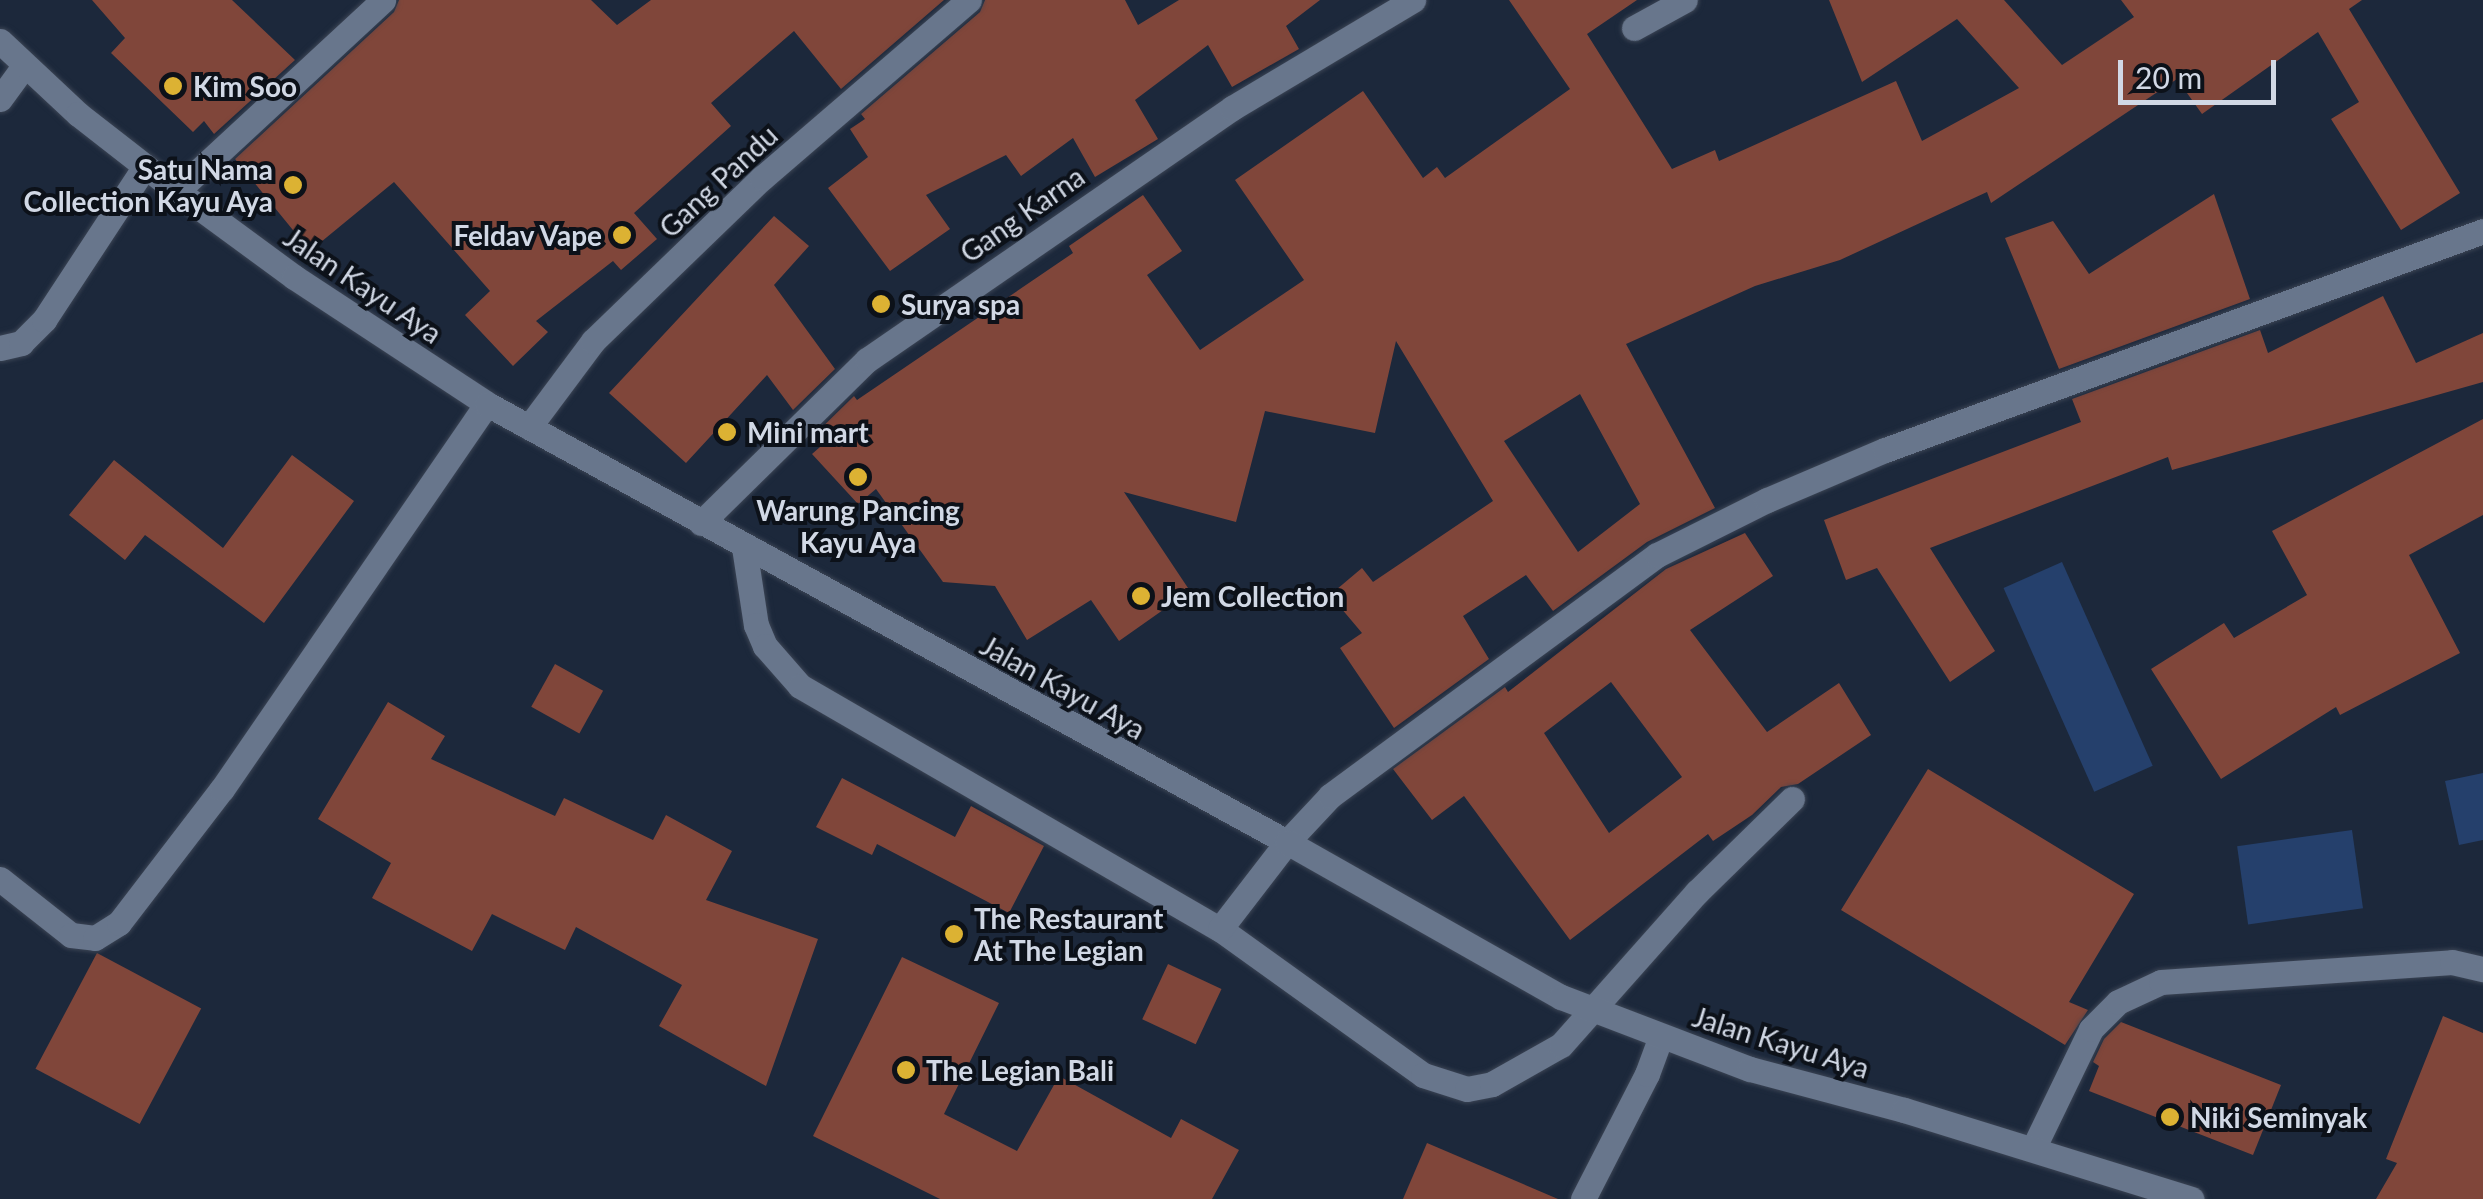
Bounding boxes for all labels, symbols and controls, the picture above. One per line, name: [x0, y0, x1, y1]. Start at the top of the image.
scale bar: [2123, 40, 2280, 102]
text: 20 m: [2135, 59, 2202, 95]
place label: Kim Soo: [193, 69, 297, 103]
marker: Kim Soo: [162, 75, 184, 97]
street label: Gang Pandu: [652, 118, 784, 244]
place label: Satu Nama Collection Kayu Aya: [22, 152, 273, 218]
street label: Gang Karna: [953, 159, 1091, 269]
marker: Satu Nama Collection Kayu Aya: [282, 174, 304, 196]
place label: Feldav Vape: [452, 218, 602, 252]
street label: Jalan Kayu Aya: [278, 220, 448, 350]
marker: Feldav Vape: [611, 224, 633, 246]
place label: Surya spa: [901, 287, 1020, 321]
marker: Surya spa: [870, 293, 892, 315]
place label: Mini mart: [747, 415, 869, 449]
marker: Mini mart: [716, 421, 738, 443]
marker: Warung Pancing Kayu Aya: [847, 466, 869, 488]
place label: Warung Pancing Kayu Aya: [756, 493, 960, 559]
place label: Jem Collection: [1161, 579, 1344, 613]
marker: Jem Collection: [1130, 585, 1152, 607]
street label: Jalan Kayu Aya: [975, 628, 1151, 746]
place label: The Restaurant At The Legian: [974, 901, 1163, 967]
marker: The Restaurant At The Legian: [943, 923, 965, 945]
street label: Jalan Kayu Aya: [1688, 999, 1874, 1085]
place label: The Legian Bali: [926, 1053, 1114, 1087]
marker: The Legian Bali: [895, 1059, 917, 1081]
place label: Niki Seminyak: [2190, 1100, 2367, 1134]
marker: Niki Seminyak: [2159, 1106, 2181, 1128]

